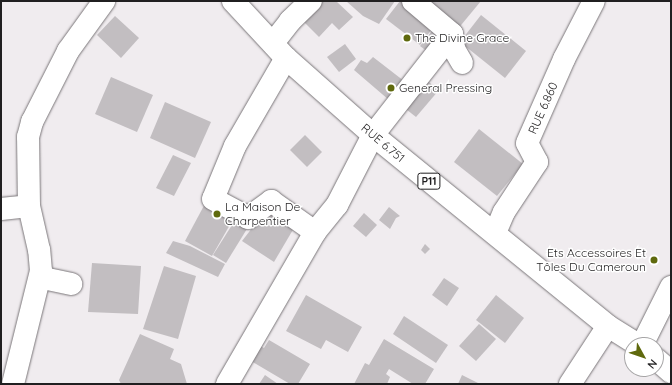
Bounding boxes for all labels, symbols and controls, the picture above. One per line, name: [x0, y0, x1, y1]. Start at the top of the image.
place label: The Divine Grace: [415, 31, 509, 45]
marker: The Divine Grace: [402, 33, 412, 43]
street label: RUE 6.860: [525, 80, 561, 136]
place label: General Pressing: [399, 81, 492, 95]
marker: General Pressing: [386, 83, 396, 93]
street label: RUE 6.751: [358, 121, 408, 165]
road number: P11: [417, 172, 441, 190]
place label: La Maison De Charpentier: [225, 200, 300, 228]
marker: La Maison De Charpentier: [212, 209, 222, 219]
place label: Ets Accessoires Et Tôles Du Cameroun: [536, 246, 646, 274]
marker: Ets Accessoires Et Tôles Du Cameroun: [649, 255, 659, 265]
north arrow: [624, 337, 664, 377]
text: N: [644, 356, 660, 372]

